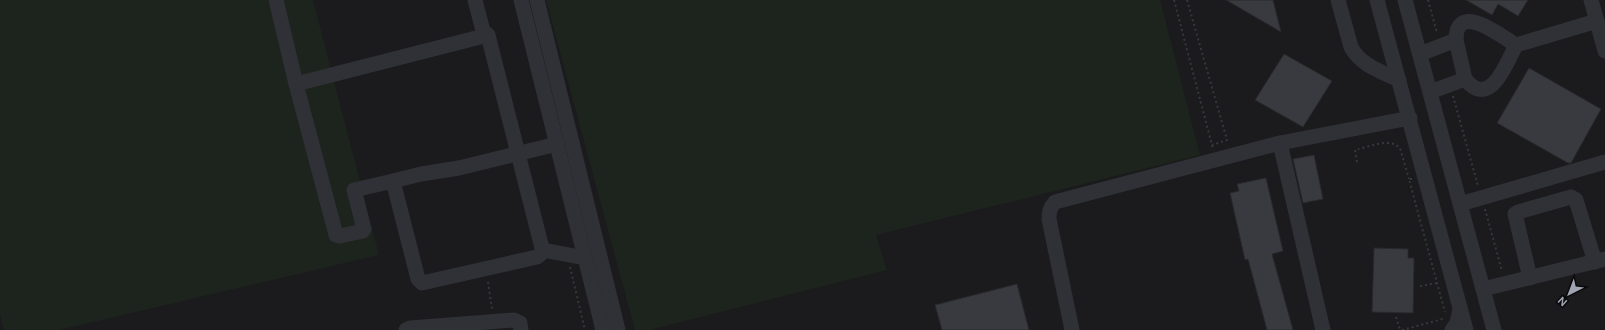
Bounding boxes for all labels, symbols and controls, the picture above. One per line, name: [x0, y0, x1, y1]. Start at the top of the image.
north arrow: [1549, 274, 1589, 314]
text: N: [1555, 294, 1570, 309]

